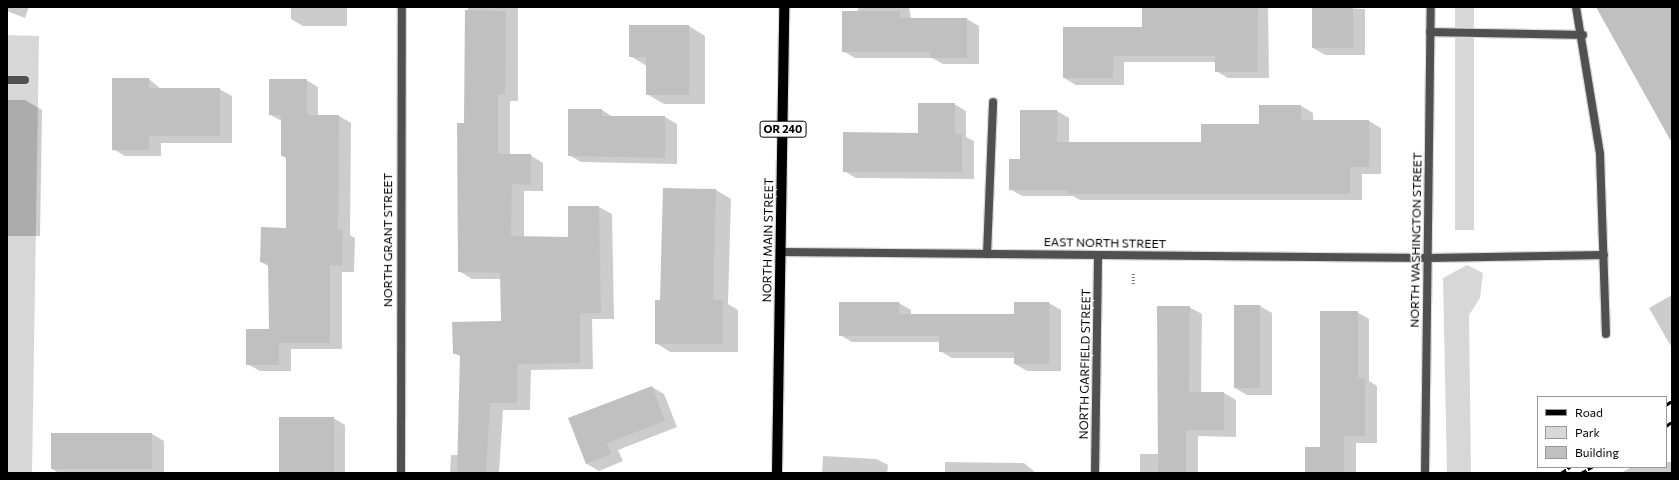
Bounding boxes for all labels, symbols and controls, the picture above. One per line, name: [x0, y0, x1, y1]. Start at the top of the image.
road number: OR 240: [759, 120, 807, 138]
street label: NORTH WASHINGTON STREET: [1407, 152, 1425, 328]
street label: NORTH GRANT STREET: [381, 173, 395, 307]
street label: NORTH MAIN STREET: [760, 178, 776, 302]
street label: EAST NORTH STREET: [1044, 235, 1166, 251]
street label: NORTH GARFIELD STREET: [1076, 289, 1094, 439]
legend: [1537, 396, 1667, 468]
text: Road: [1575, 405, 1603, 419]
text: Park: [1575, 425, 1600, 439]
text: Building: [1575, 445, 1619, 459]

